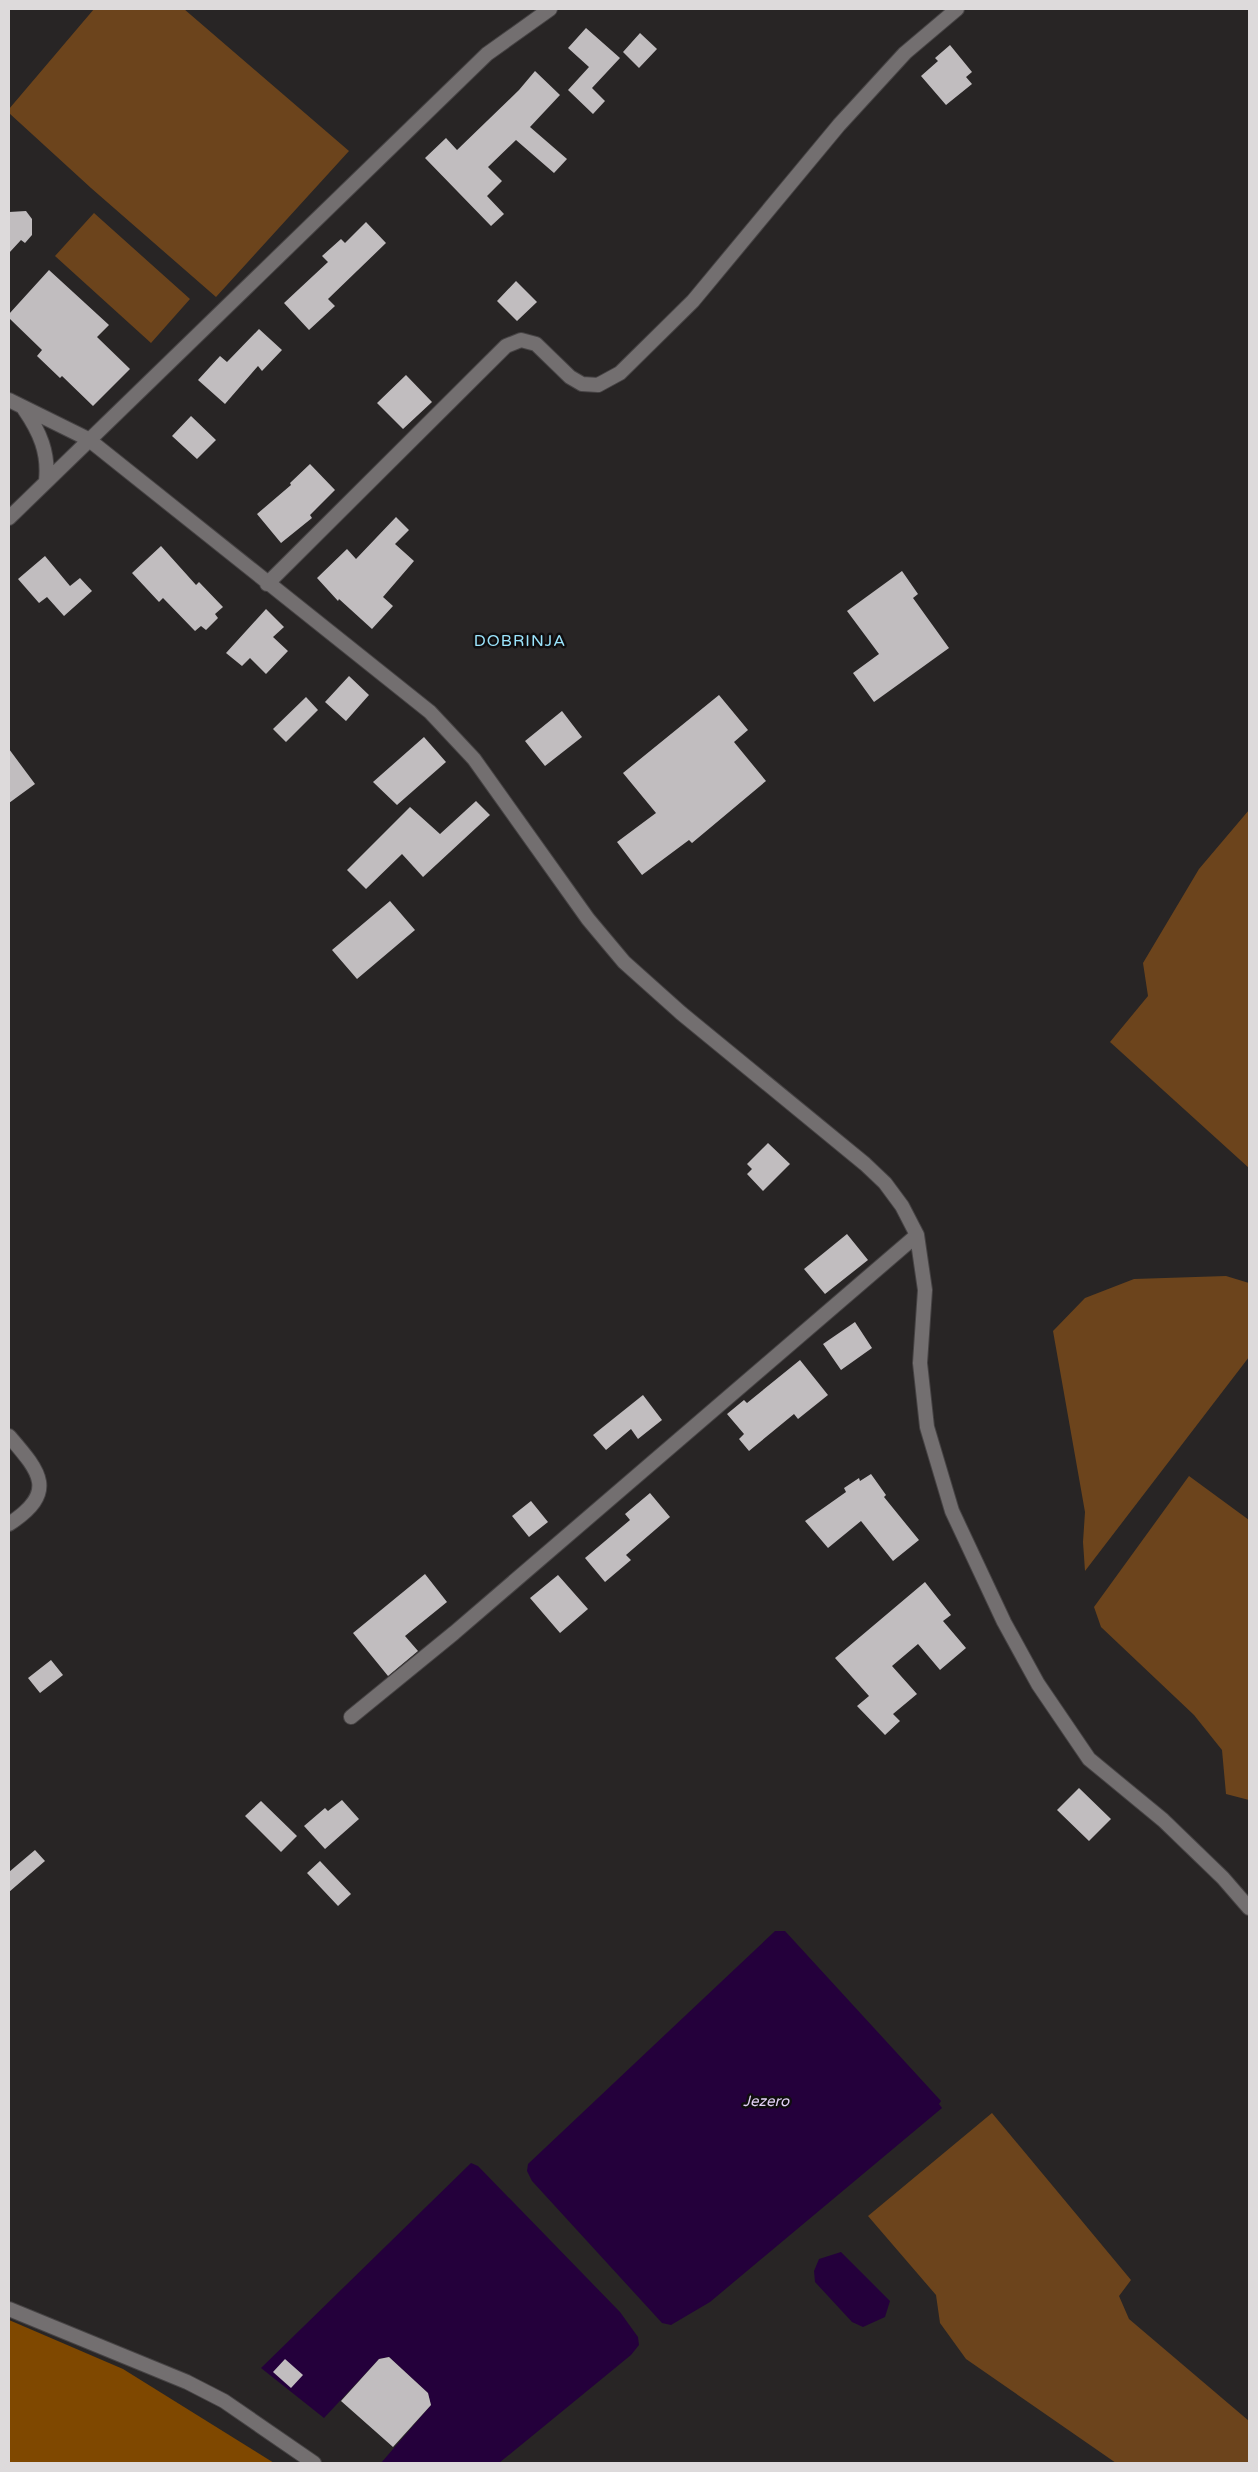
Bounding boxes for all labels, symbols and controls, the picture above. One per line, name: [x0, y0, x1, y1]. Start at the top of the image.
district label: DOBRINJA: [474, 631, 566, 651]
water label: Jezero: [743, 2092, 790, 2110]

